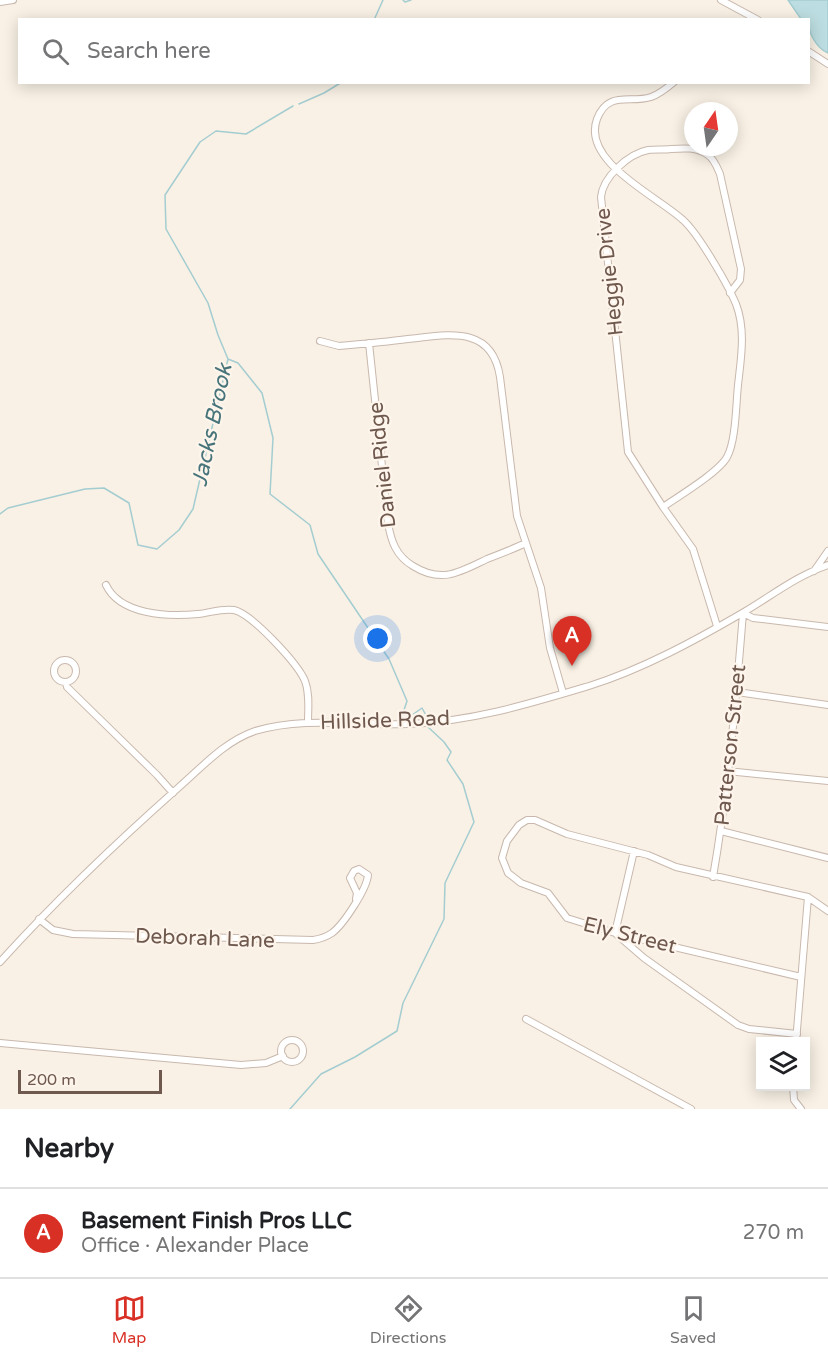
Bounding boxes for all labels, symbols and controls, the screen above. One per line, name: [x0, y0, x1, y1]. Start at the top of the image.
search box: [18, 18, 810, 84]
icon: search: [39, 35, 72, 68]
text: Search here: [87, 38, 211, 64]
north arrow: [684, 102, 738, 156]
street label: Heggie Drive: [590, 207, 629, 337]
water label: Jacks Brook: [186, 360, 238, 489]
street label: Daniel Ridge: [363, 401, 402, 529]
pin: A: [552, 616, 592, 666]
your location: [363, 624, 392, 653]
street label: Patterson Street: [710, 663, 751, 827]
street label: Hillside Road: [320, 706, 450, 735]
street label: Ely Street: [581, 912, 679, 959]
street label: Deborah Lane: [135, 924, 275, 953]
map controls: [756, 1037, 810, 1091]
button: layers: [756, 1037, 810, 1091]
scale bar: [18, 1067, 162, 1094]
text: 200 m: [27, 1070, 76, 1090]
text: Nearby: [24, 1133, 114, 1164]
text: Basement Finish Pros LLC: [81, 1208, 352, 1234]
text: A: [36, 1221, 51, 1245]
text: 270 m: [743, 1221, 804, 1245]
text: Office · Alexander Place: [81, 1234, 309, 1258]
tab: Map: [112, 1292, 146, 1348]
tab: Directions: [370, 1292, 446, 1348]
tab: Saved: [670, 1292, 716, 1348]

